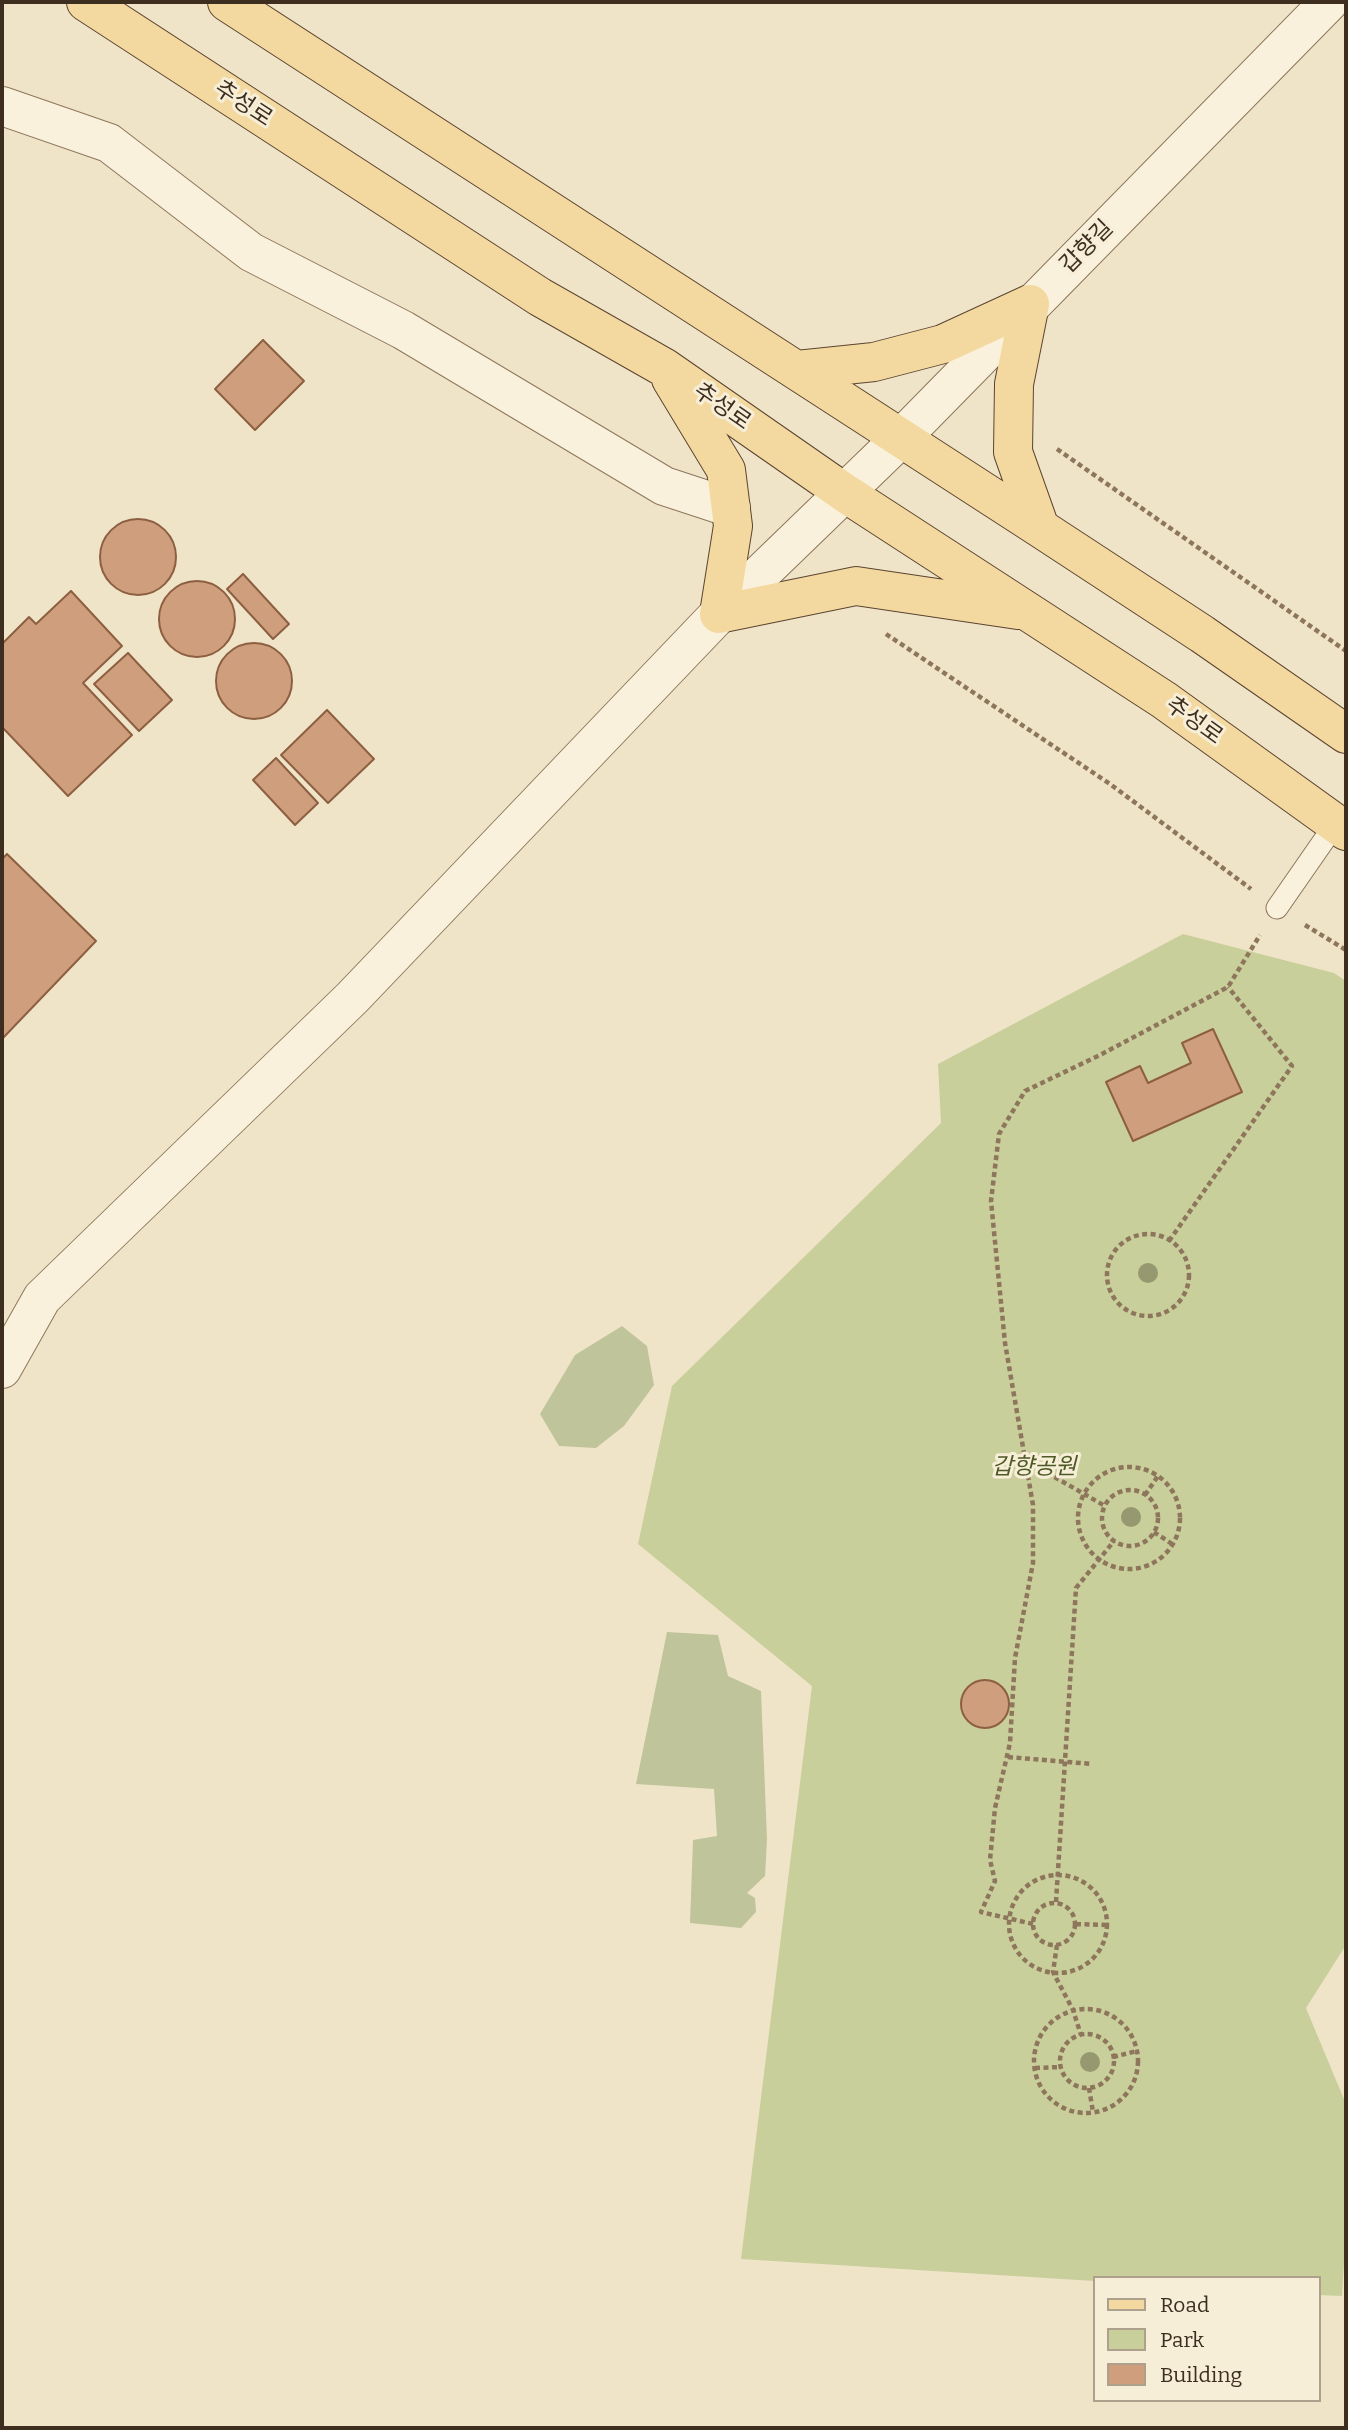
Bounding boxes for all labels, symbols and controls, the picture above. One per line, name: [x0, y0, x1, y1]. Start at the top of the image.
street label: 추성로: [209, 75, 277, 133]
street label: 갑향길: [1055, 215, 1119, 279]
street label: 추성로: [688, 377, 756, 437]
street label: 추성로: [1160, 691, 1228, 751]
park label: 갑향공원: [992, 1454, 1076, 1482]
legend: [1092, 2276, 1320, 2402]
text: Road: [1160, 2292, 1209, 2318]
text: Park: [1160, 2327, 1204, 2353]
text: Building: [1160, 2362, 1242, 2388]

